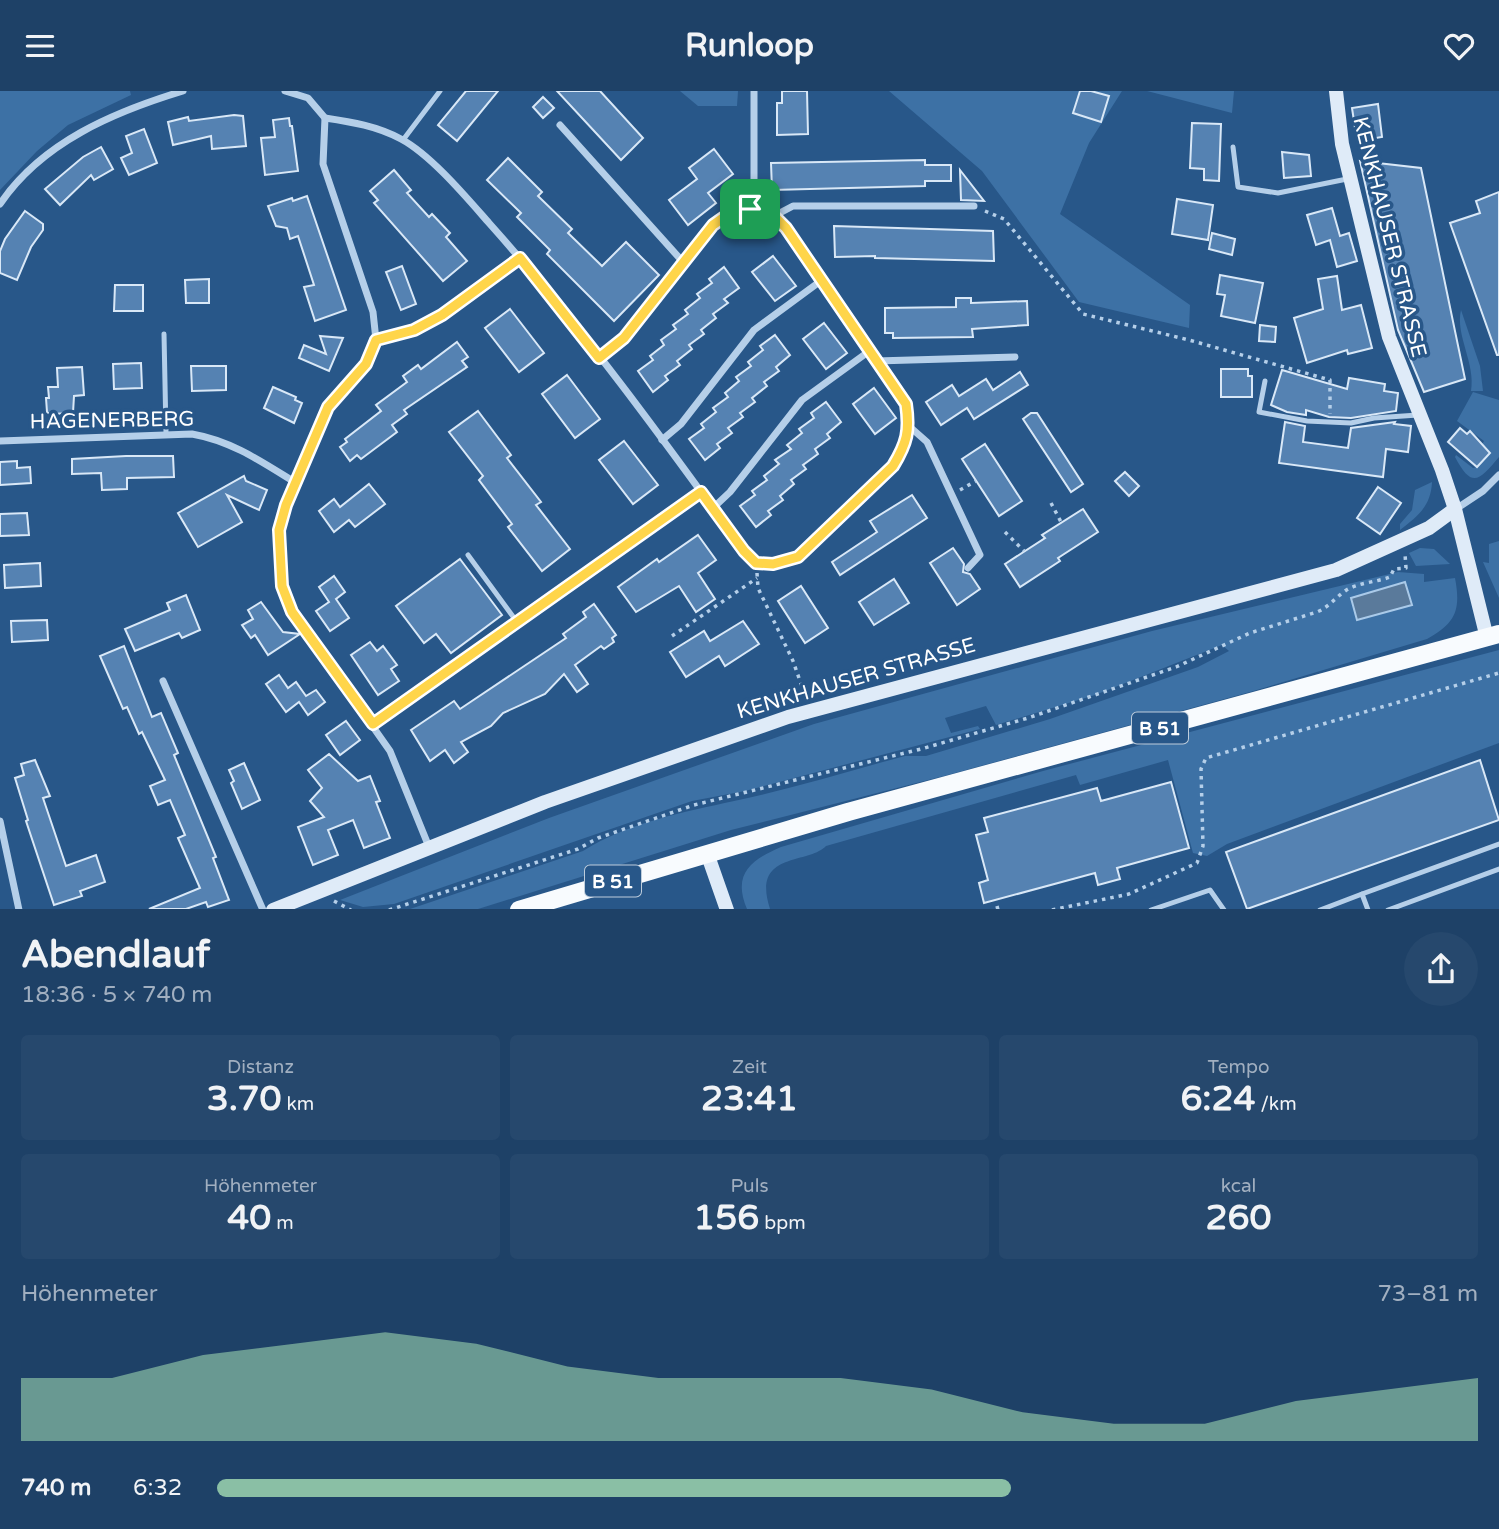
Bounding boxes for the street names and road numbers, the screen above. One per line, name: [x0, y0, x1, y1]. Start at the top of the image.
street label: KENKHAUSER STRASSE: [1348, 114, 1432, 360]
street label: HAGENERBERG: [30, 407, 194, 434]
street label: KENKHAUSER STRASSE: [734, 632, 978, 725]
road number: B 51: [1132, 713, 1188, 743]
road number: B 51: [585, 866, 641, 897]

